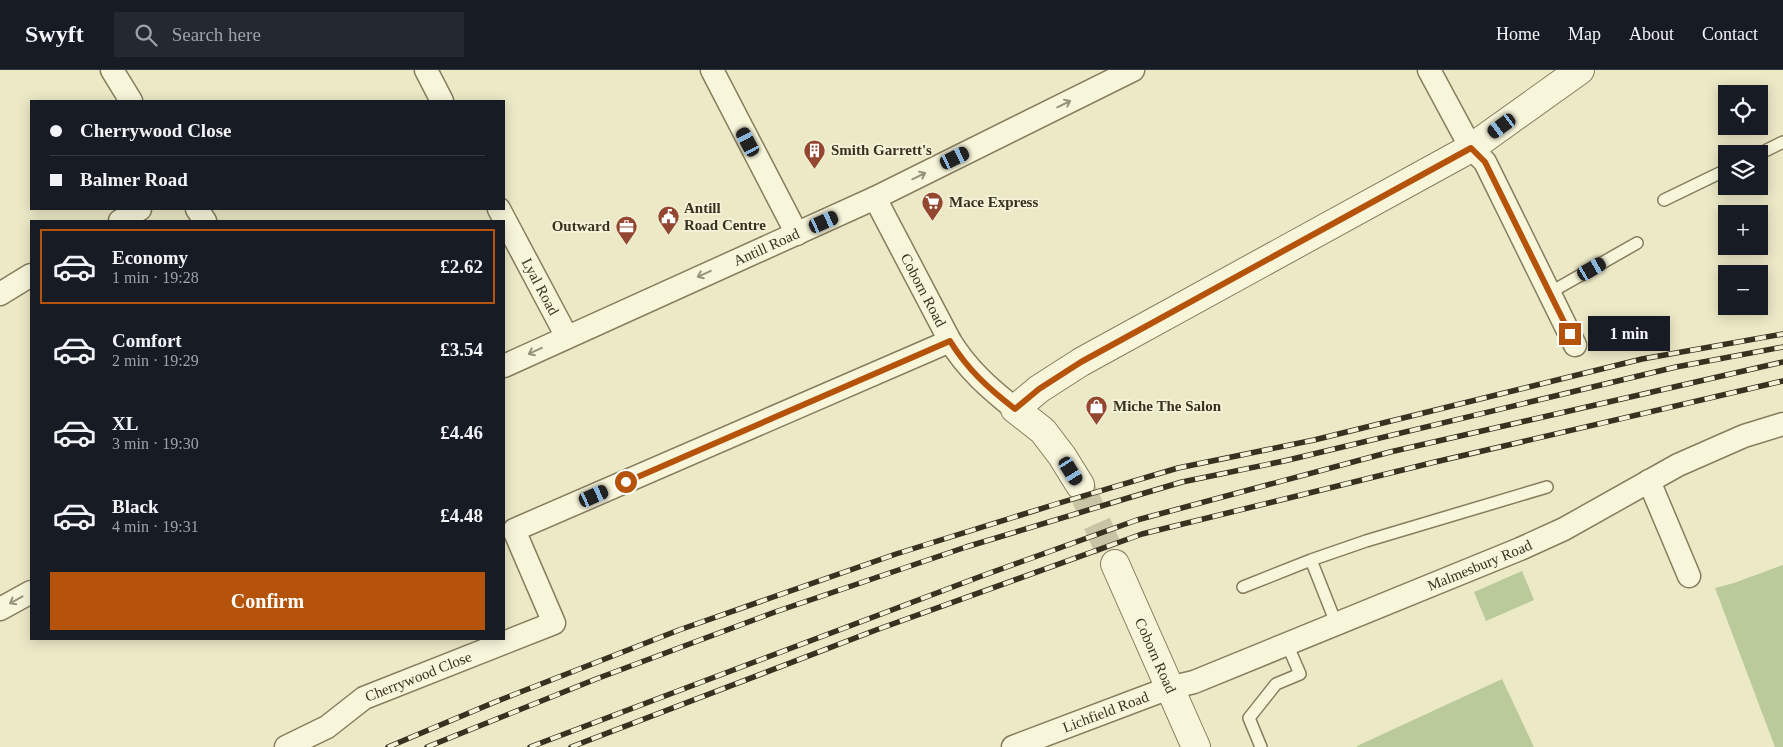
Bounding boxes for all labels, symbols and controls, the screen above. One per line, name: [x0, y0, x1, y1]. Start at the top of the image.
search box: [114, 12, 464, 57]
text: Swyft: [25, 21, 84, 47]
icon: search: [132, 21, 160, 49]
text: Search here: [172, 24, 261, 45]
text: Home: [1496, 24, 1540, 44]
text: Map: [1568, 24, 1601, 44]
text: About: [1629, 24, 1674, 44]
text: Contact: [1702, 24, 1758, 44]
map controls: [1718, 85, 1768, 315]
button: locate: [1718, 85, 1768, 135]
one-way arrow: [1056, 99, 1071, 108]
car: [1485, 111, 1518, 141]
text: Cherrywood Close: [80, 120, 231, 141]
car: [734, 125, 761, 159]
building icon: Smith Garrett's: [803, 138, 827, 169]
place label: Smith Garrett's: [831, 142, 932, 158]
car: [938, 145, 971, 171]
button: layers: [1718, 145, 1768, 195]
text: Balmer Road: [80, 169, 188, 190]
one-way arrow: [911, 171, 926, 180]
supermarket icon: Mace Express: [921, 190, 945, 221]
place label: Mace Express: [949, 194, 1038, 210]
place label: Antill Road Centre: [684, 200, 766, 233]
public building icon: Antill Road Centre: [656, 205, 680, 236]
button: +: [1718, 205, 1768, 255]
car: [807, 209, 840, 235]
office icon: Outward: [614, 214, 638, 245]
place label: Outward: [552, 218, 611, 234]
street label: Antill Road: [731, 225, 802, 269]
icon: car: [52, 244, 97, 289]
text: Economy: [112, 247, 188, 268]
street label: Coborn Road: [898, 251, 949, 330]
car: [1575, 255, 1608, 283]
text: £2.62: [440, 256, 483, 277]
street label: Lyal Road: [519, 256, 562, 318]
button: −: [1718, 265, 1768, 315]
text: 1 min · 19:28: [112, 269, 199, 286]
one-way arrow: [697, 270, 712, 280]
callout: 1 min: [1588, 316, 1670, 352]
route end: [1559, 323, 1581, 345]
text: 1 min: [1610, 325, 1648, 342]
icon: car: [52, 327, 97, 372]
text: Comfort: [112, 330, 182, 351]
text: £3.54: [440, 339, 483, 360]
one-way arrow: [528, 347, 543, 357]
text: 2 min · 19:29: [112, 352, 199, 369]
shop icon: Miche The Salon: [1085, 394, 1109, 425]
place label: Miche The Salon: [1113, 398, 1222, 414]
icon: car: [52, 410, 97, 455]
text: XL: [112, 413, 138, 434]
text: £4.46: [440, 422, 483, 443]
text: 3 min · 19:30: [112, 435, 199, 452]
car: [1056, 454, 1085, 488]
route start: [615, 471, 637, 493]
car: [577, 483, 610, 509]
icon: car: [52, 493, 97, 538]
text: Black: [112, 496, 158, 517]
text: £4.48: [440, 505, 483, 526]
text: 4 min · 19:31: [112, 518, 199, 535]
street label: Malmesbury Road: [1425, 537, 1535, 594]
button: Confirm: [50, 572, 485, 630]
one-way arrow: [9, 596, 23, 606]
street label: Coborn Road: [1132, 615, 1179, 696]
street label: Cherrywood Close: [363, 648, 474, 705]
street label: Lichfield Road: [1060, 688, 1151, 735]

